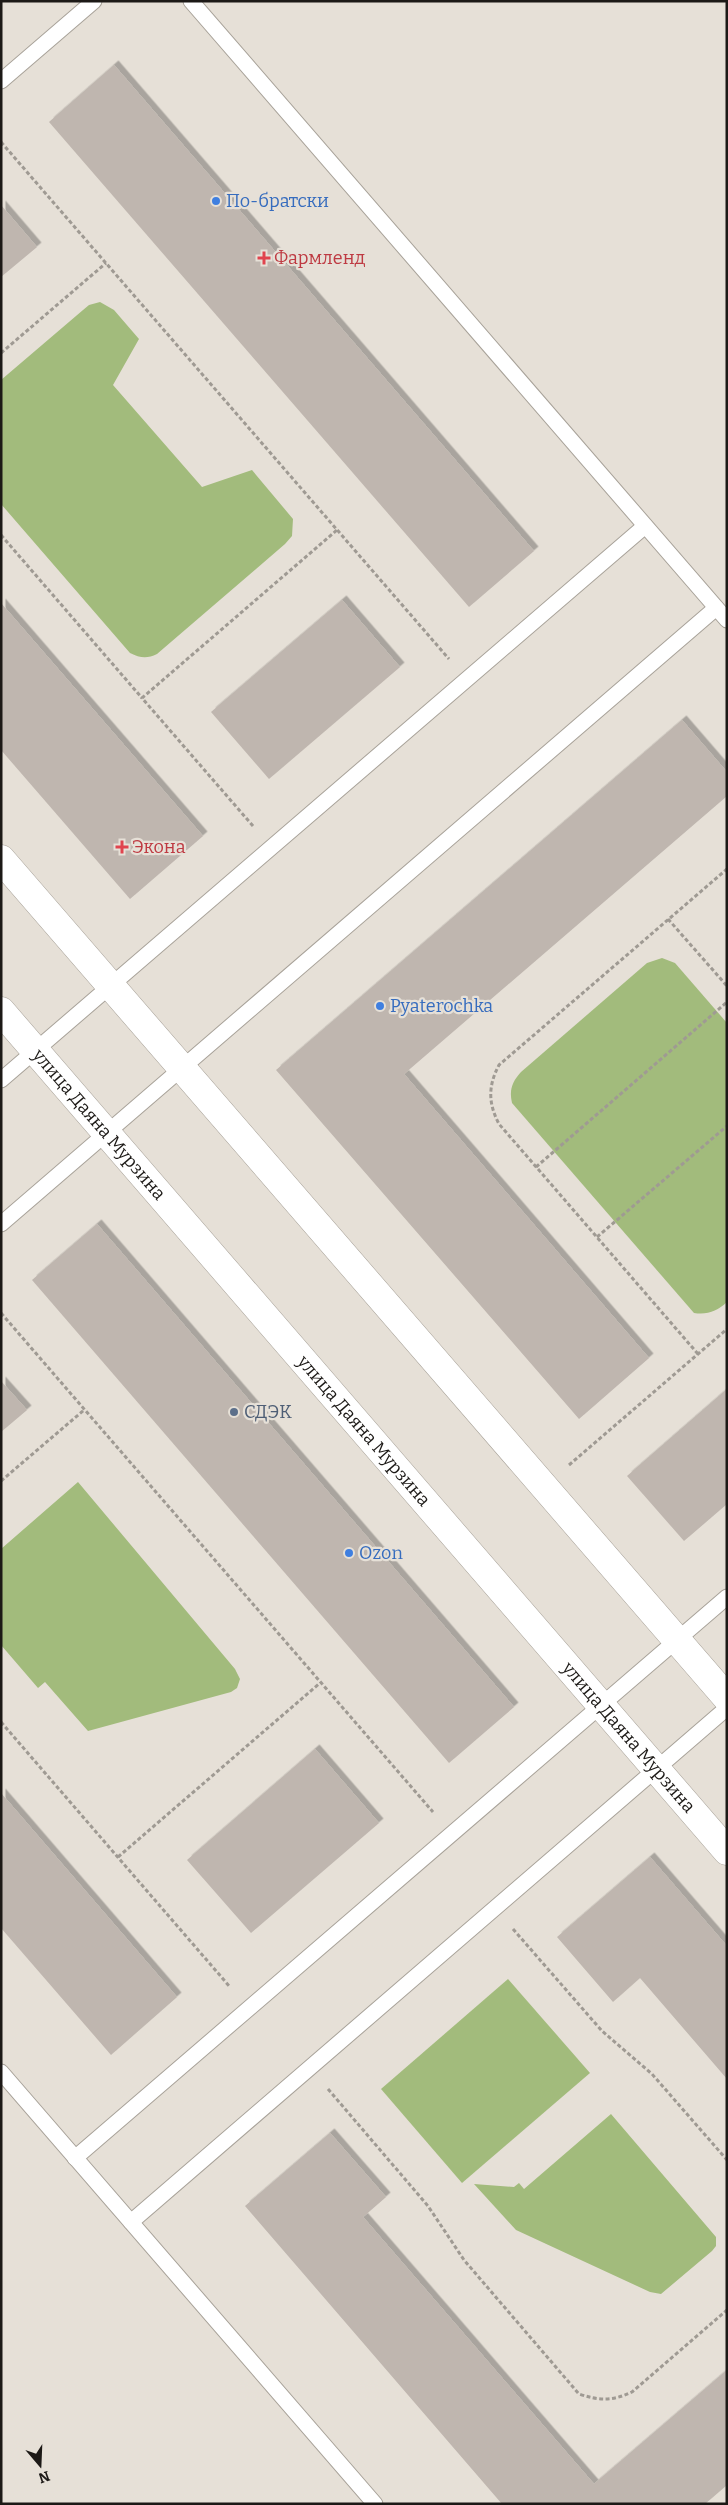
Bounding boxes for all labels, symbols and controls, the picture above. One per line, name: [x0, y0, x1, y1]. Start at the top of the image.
place label: По-братски: [226, 190, 329, 212]
marker: По-братски: [210, 195, 222, 207]
place label: Фармленд: [274, 247, 366, 269]
marker: Фармленд: [258, 252, 270, 264]
place label: Экона: [132, 836, 186, 858]
marker: Экона: [116, 841, 128, 853]
place label: Pyaterochka: [390, 995, 493, 1017]
marker: Pyaterochka: [374, 1000, 386, 1012]
street label: улица Даяна Мурзина: [27, 1044, 170, 1205]
street label: улица Даяна Мурзина: [292, 1350, 435, 1511]
place label: СДЭК: [244, 1401, 292, 1423]
marker: СДЭК: [228, 1406, 240, 1418]
place label: Ozon: [359, 1542, 403, 1564]
marker: Ozon: [343, 1547, 355, 1559]
street label: улица Даяна Мурзина: [557, 1657, 700, 1817]
north arrow: [15, 2440, 65, 2490]
text: N: [36, 2467, 52, 2487]

